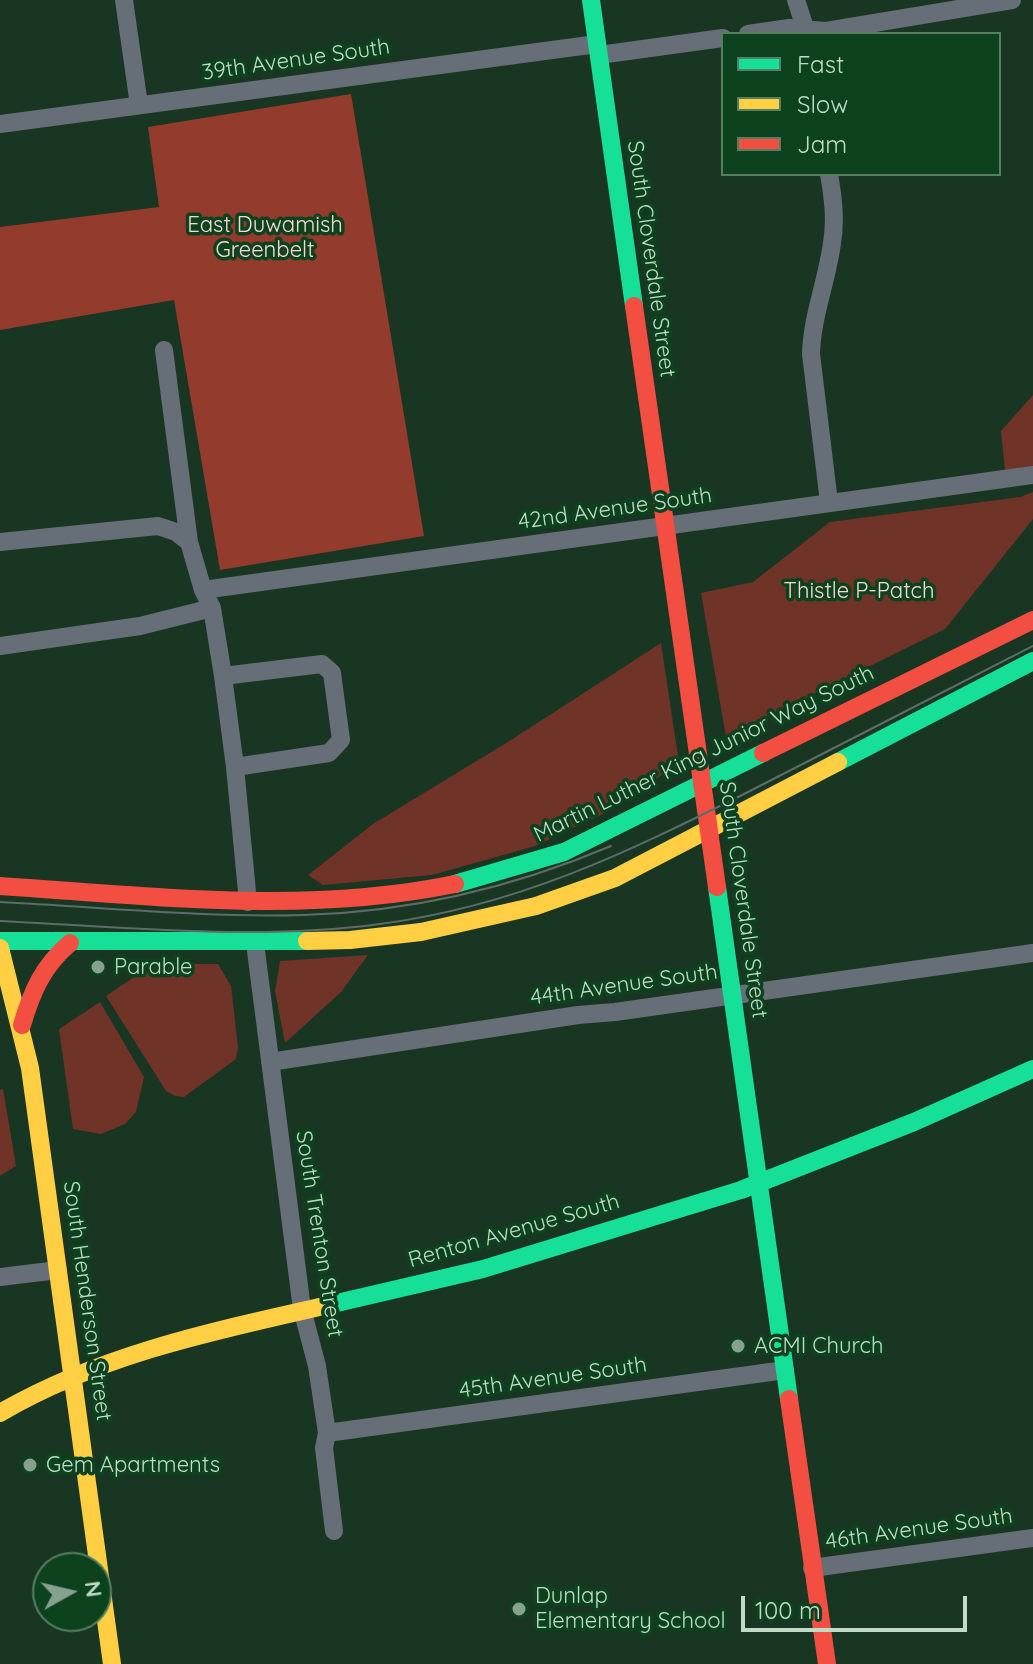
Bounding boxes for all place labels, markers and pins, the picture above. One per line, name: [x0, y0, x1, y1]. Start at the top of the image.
place label: Parable: [114, 954, 192, 980]
marker: Parable: [89, 958, 107, 976]
place label: ACMI Church: [754, 1333, 883, 1359]
marker: ACMI Church: [729, 1337, 747, 1355]
place label: Gem Apartments: [46, 1452, 220, 1478]
marker: Gem Apartments: [21, 1456, 39, 1474]
place label: Dunlap Elementary School: [535, 1583, 726, 1634]
marker: Dunlap Elementary School: [510, 1600, 528, 1618]

